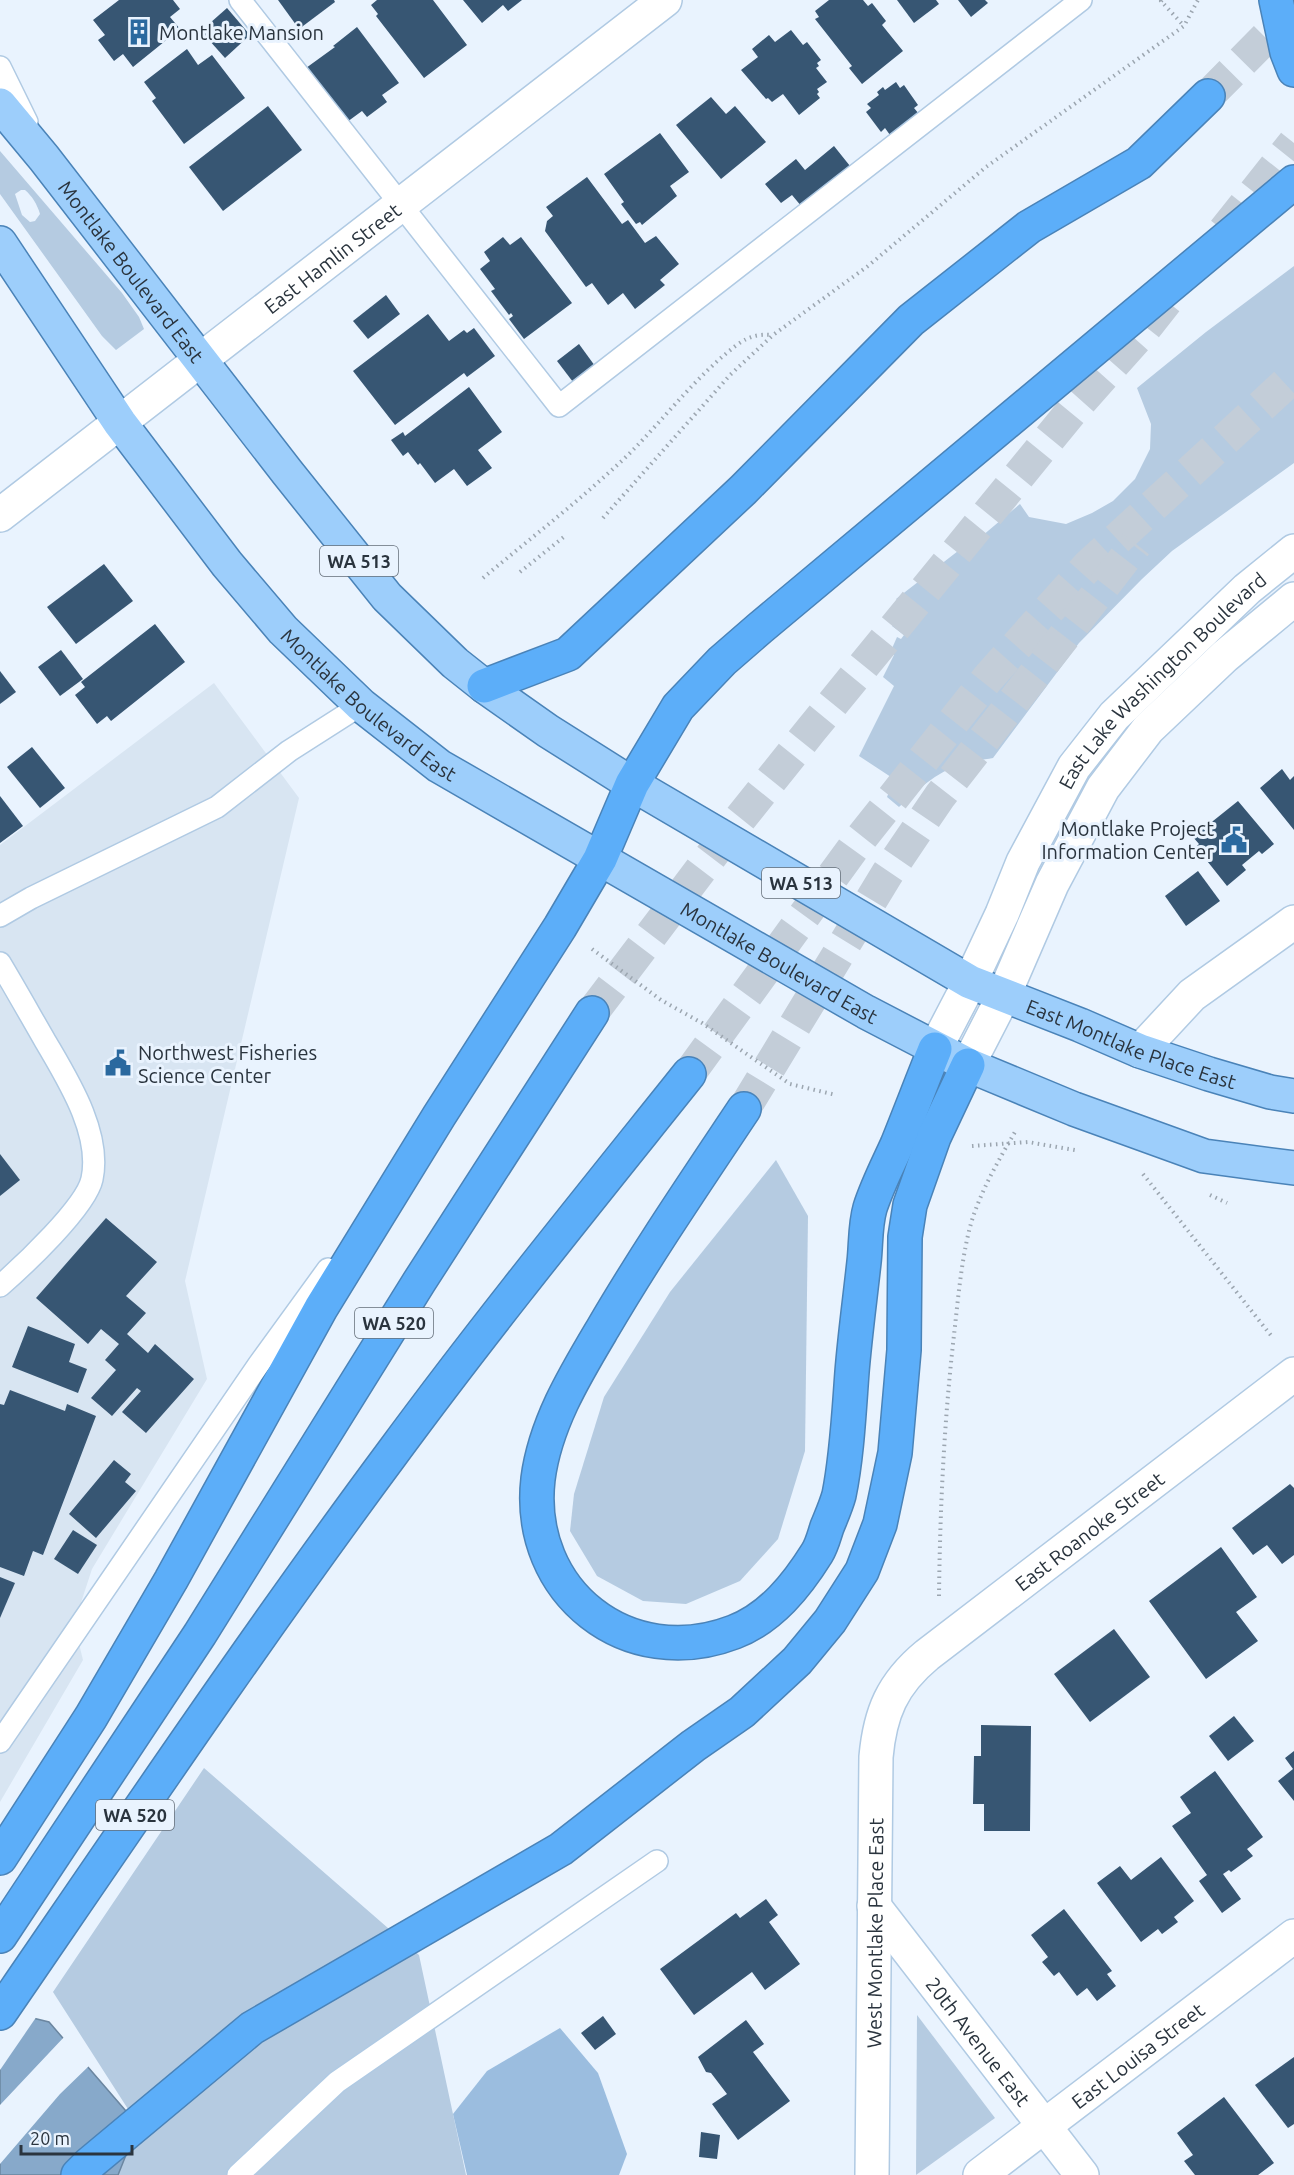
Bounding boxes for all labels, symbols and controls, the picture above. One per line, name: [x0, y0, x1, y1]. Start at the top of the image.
building icon: Montlake Mansion: [124, 17, 154, 47]
place label: Montlake Mansion: [159, 21, 324, 44]
street label: Montlake Boulevard East: [54, 176, 209, 367]
street label: East Hamlin Street: [259, 198, 405, 318]
road number: WA 513: [320, 546, 398, 576]
street label: East Lake Washington Boulevard: [1053, 567, 1270, 792]
street label: Montlake Boulevard East: [277, 623, 461, 785]
place label: Montlake Project Information Center: [1041, 817, 1214, 863]
public building icon: Montlake Project Information Center: [1219, 825, 1249, 855]
road number: WA 513: [762, 868, 840, 898]
street label: Montlake Boulevard East: [677, 896, 882, 1028]
street label: East Montlake Place East: [1023, 994, 1239, 1093]
place label: Northwest Fisheries Science Center: [138, 1041, 317, 1087]
public building icon: Northwest Fisheries Science Center: [103, 1048, 133, 1078]
road number: WA 520: [355, 1308, 433, 1338]
street label: East Roanoke Street: [1010, 1466, 1168, 1595]
road number: WA 520: [96, 1800, 174, 1830]
street label: West Montlake Place East: [862, 1818, 887, 2048]
street label: 20th Avenue East: [922, 1972, 1036, 2110]
street label: East Louisa Street: [1067, 1997, 1208, 2113]
scale bar: [21, 2118, 132, 2156]
text: 20 m: [30, 2128, 70, 2148]

